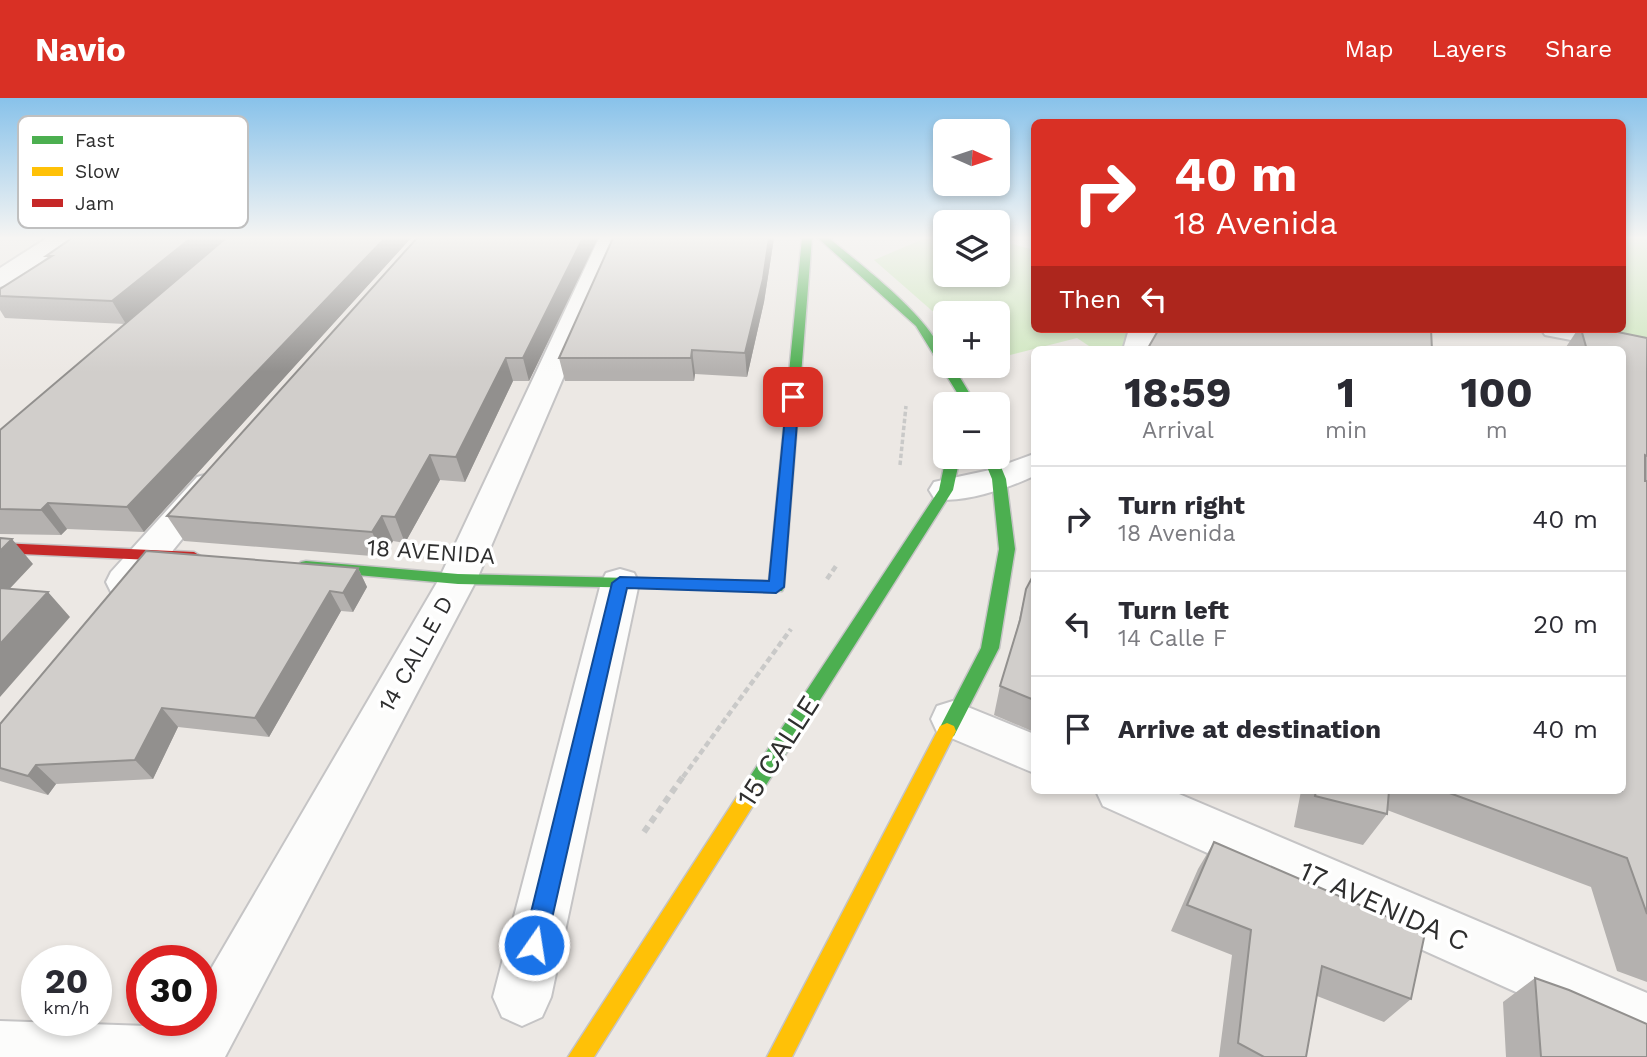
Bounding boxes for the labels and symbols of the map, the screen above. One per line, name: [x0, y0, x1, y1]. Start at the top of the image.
legend: [18, 116, 248, 228]
north arrow: [933, 119, 1010, 196]
text: Fast: [75, 129, 114, 152]
text: Slow: [75, 160, 120, 183]
text: Jam: [75, 192, 114, 215]
pin: [763, 367, 823, 427]
street label: 18 AVENIDA: [366, 534, 496, 570]
street label: 14 CALLE D: [373, 591, 459, 717]
street label: 15 CALLE: [730, 689, 826, 813]
street label: 17 AVENIDA C: [1294, 854, 1474, 958]
position arrow: [497, 908, 571, 982]
speed limit sign: 30: [126, 945, 217, 1036]

